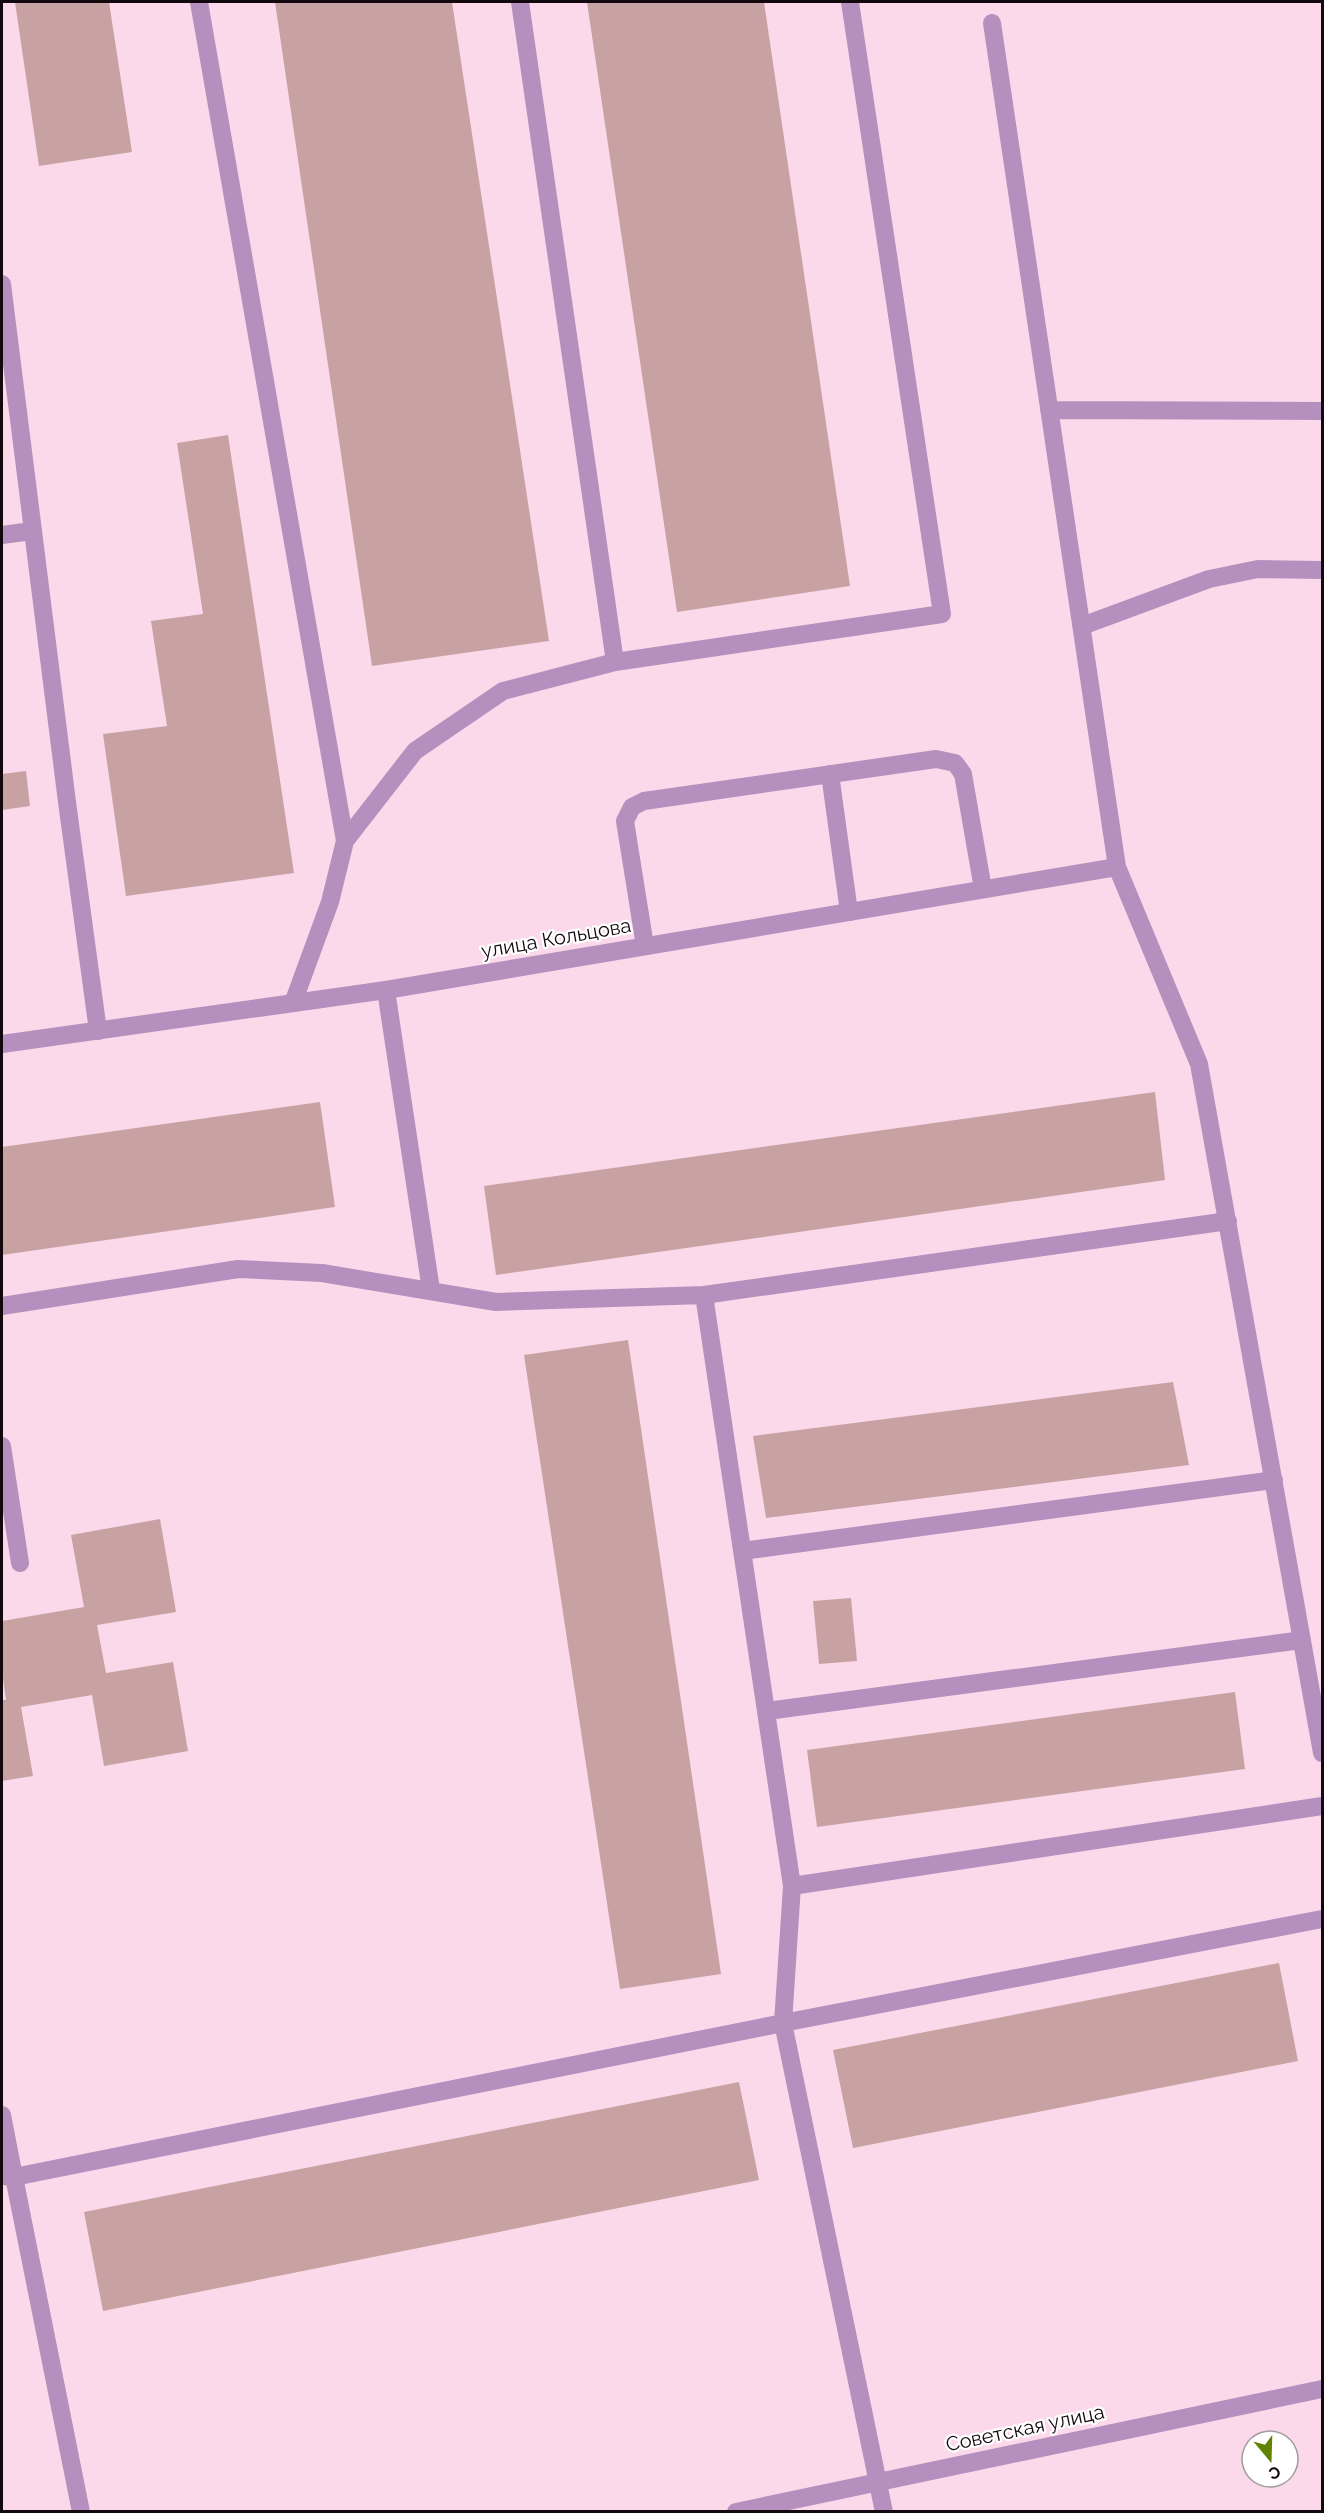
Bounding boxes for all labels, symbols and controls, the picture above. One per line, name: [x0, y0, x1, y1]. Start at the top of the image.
street label: улица Кольцова: [479, 913, 633, 963]
street label: Советская улица: [944, 2399, 1106, 2457]
north arrow: [1240, 2429, 1300, 2489]
text: С: [1266, 2462, 1283, 2483]

